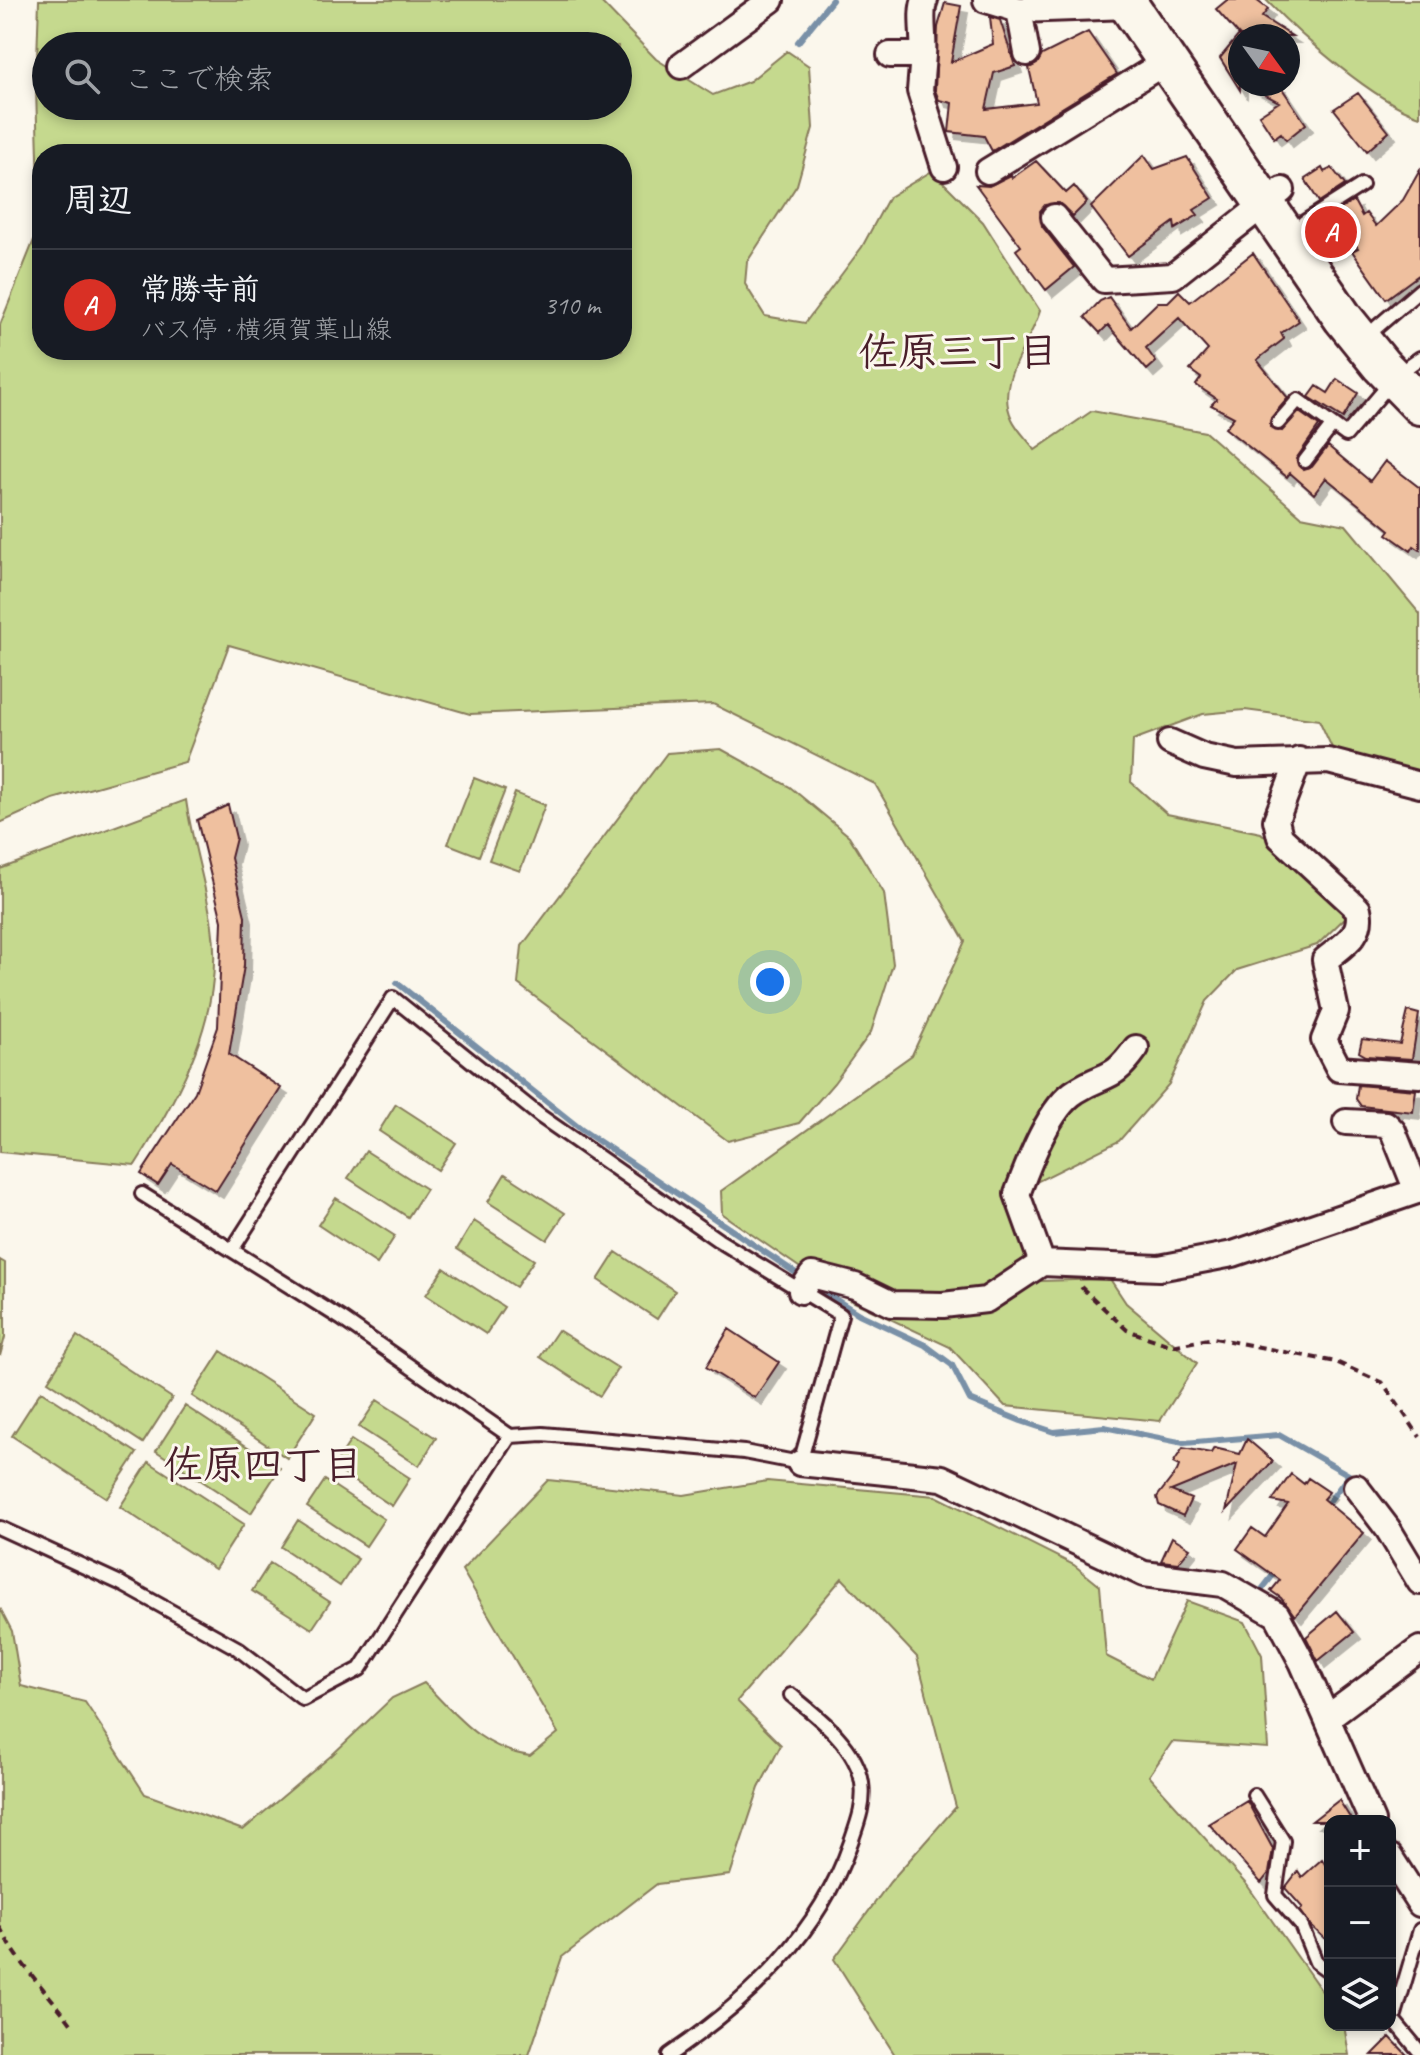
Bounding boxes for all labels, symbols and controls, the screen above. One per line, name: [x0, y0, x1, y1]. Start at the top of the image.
north arrow: [1228, 24, 1300, 96]
search box: [32, 32, 632, 120]
icon: search: [60, 54, 104, 98]
text: ここで検索: [124, 60, 274, 98]
text: 周辺: [64, 178, 132, 221]
pin: A: [1305, 202, 1357, 262]
text: 常勝寺前: [140, 270, 260, 308]
text: A: [83, 289, 97, 322]
text: 310 m: [544, 289, 600, 322]
text: バス停 · 横須賀葉山線: [140, 313, 391, 346]
district label: 佐原三丁目: [858, 327, 1058, 377]
your location: [750, 962, 790, 1002]
district label: 佐原四丁目: [163, 1440, 363, 1490]
map controls: [1324, 1815, 1396, 2031]
button: +: [1324, 1815, 1396, 1887]
button: −: [1324, 1887, 1396, 1959]
button: layers: [1324, 1959, 1396, 2031]

